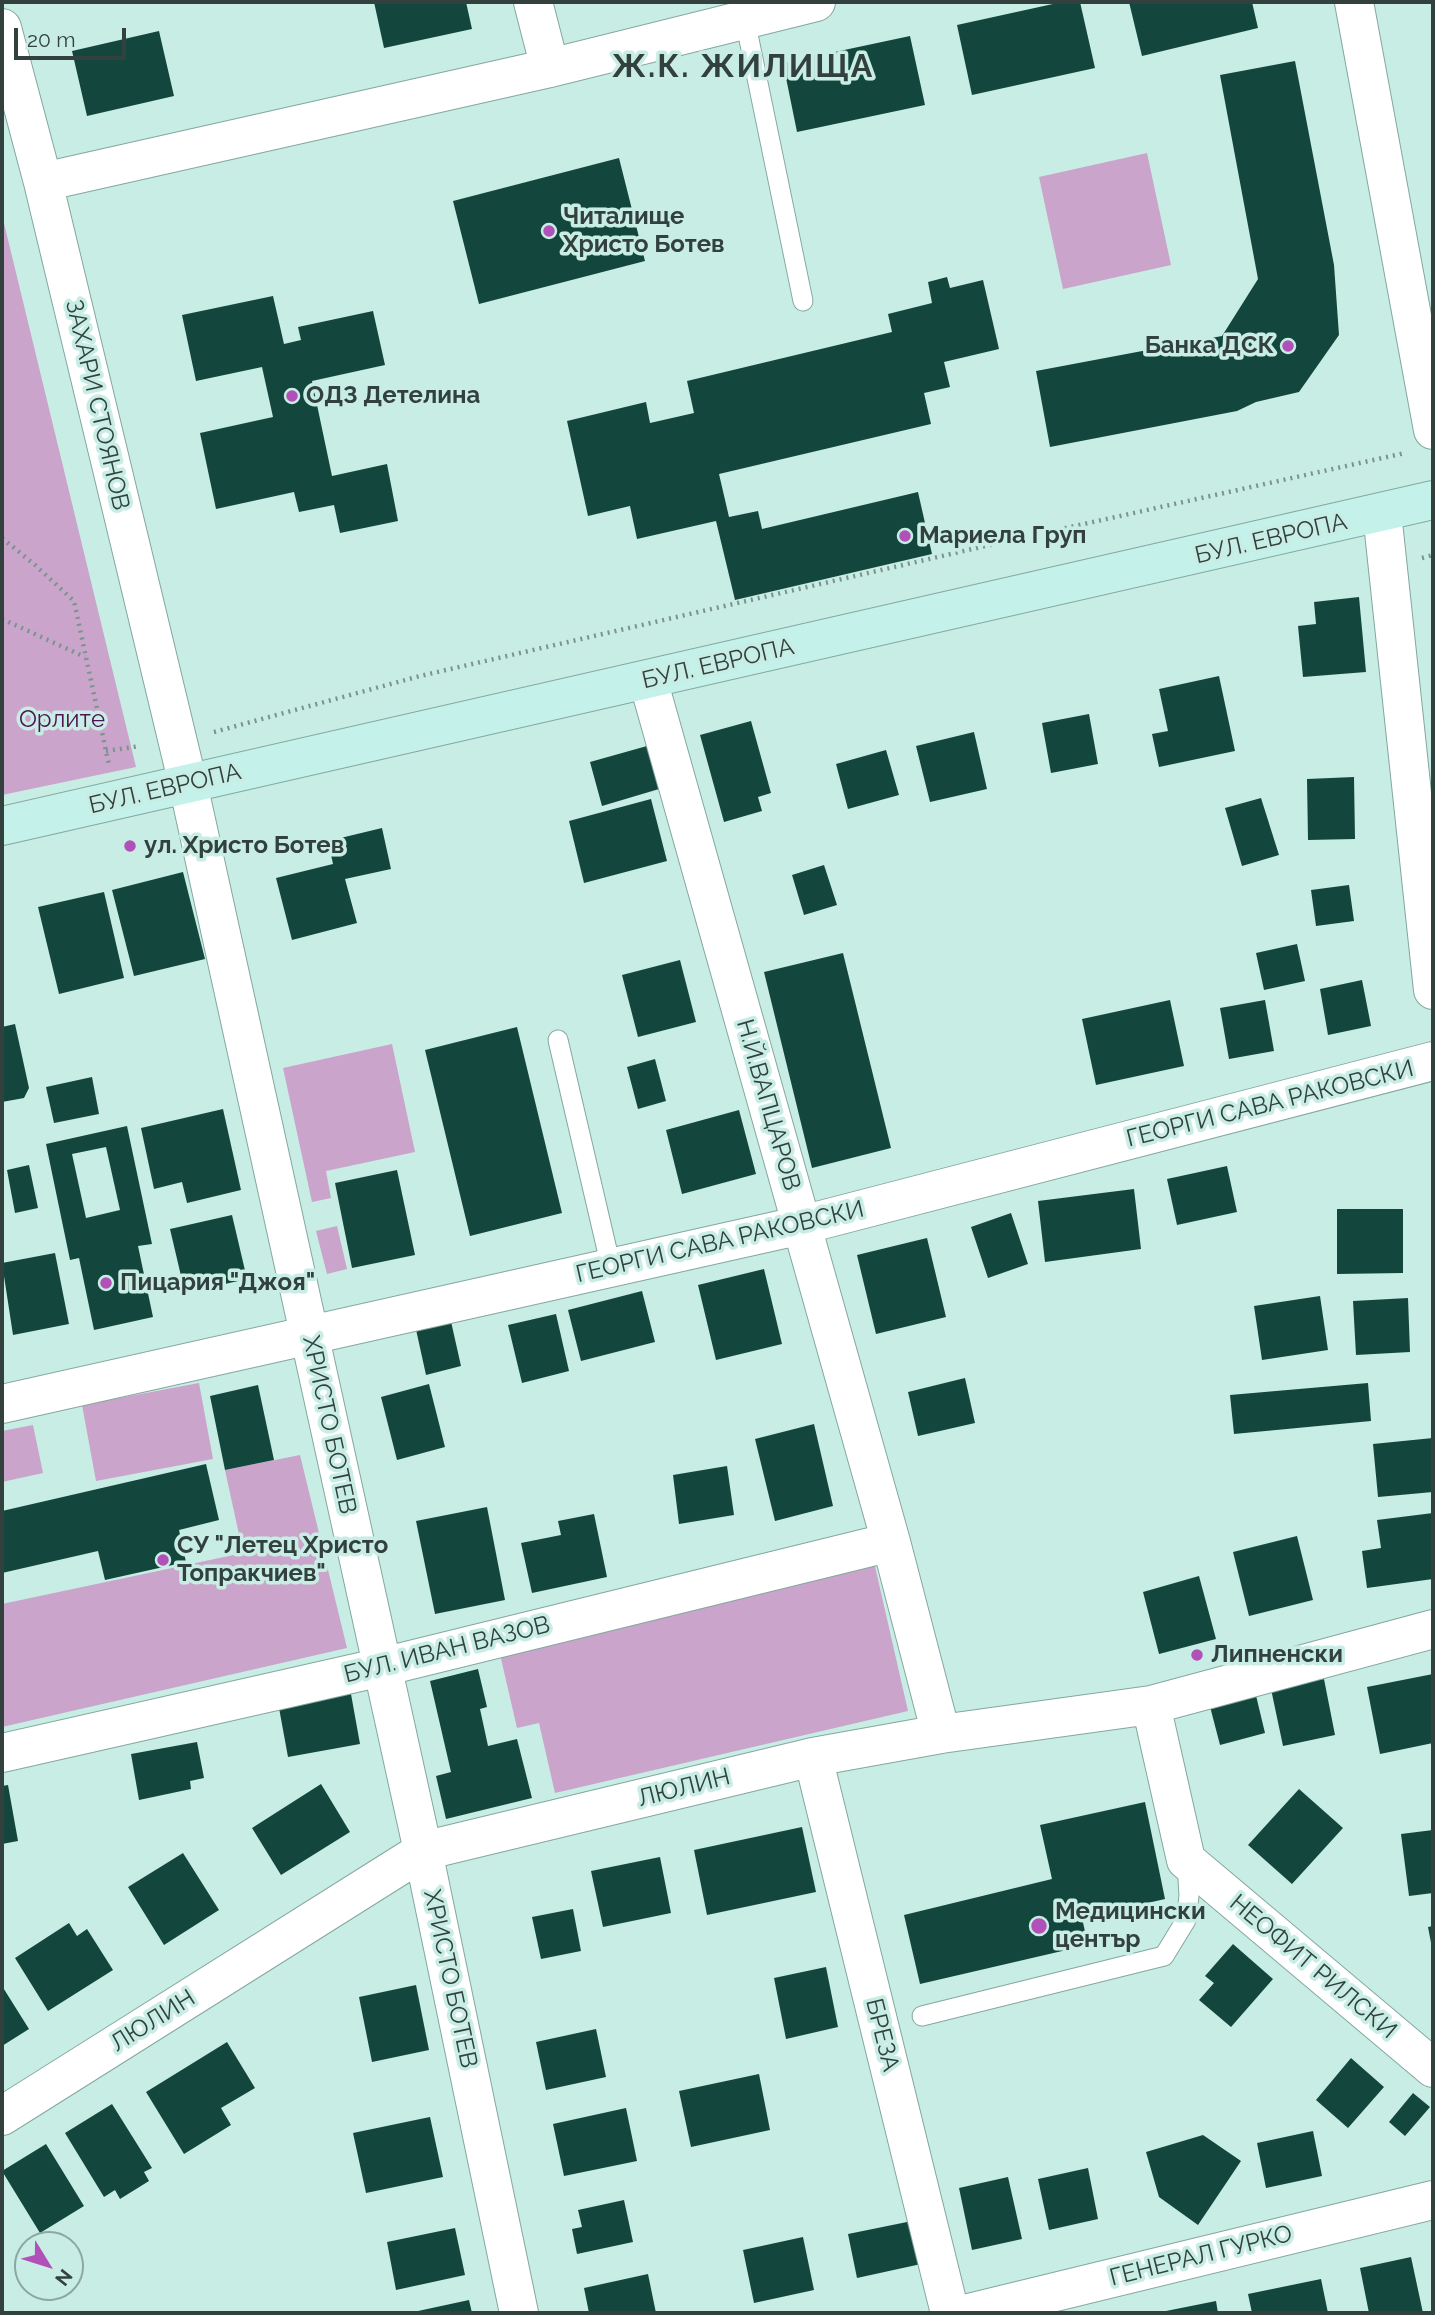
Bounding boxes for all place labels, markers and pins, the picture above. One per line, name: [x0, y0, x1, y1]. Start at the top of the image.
place label: Читалище Христо Ботев: [563, 203, 725, 259]
marker: Читалище Христо Ботев: [541, 223, 557, 239]
place label: Банка ДСК: [1145, 332, 1274, 360]
marker: Банка ДСК: [1280, 338, 1296, 354]
place label: ОДЗ Детелина: [306, 382, 480, 410]
marker: ОДЗ Детелина: [284, 388, 300, 404]
place label: Мариела Груп: [919, 522, 1087, 550]
marker: Мариела Груп: [897, 528, 913, 544]
place label: ул. Христо Ботев: [144, 832, 344, 860]
marker: ул. Христо Ботев: [122, 838, 138, 854]
place label: Пицария "Джоя": [120, 1269, 315, 1297]
marker: Пицария "Джоя": [98, 1275, 114, 1291]
place label: СУ "Летец Христо Топракчиев": [177, 1532, 388, 1588]
marker: СУ "Летец Христо Топракчиев": [155, 1552, 171, 1568]
place label: Липненски: [1211, 1641, 1343, 1669]
marker: Липненски: [1189, 1647, 1205, 1663]
place label: Медицински център: [1055, 1898, 1206, 1954]
marker: Медицински център: [1029, 1916, 1049, 1936]

